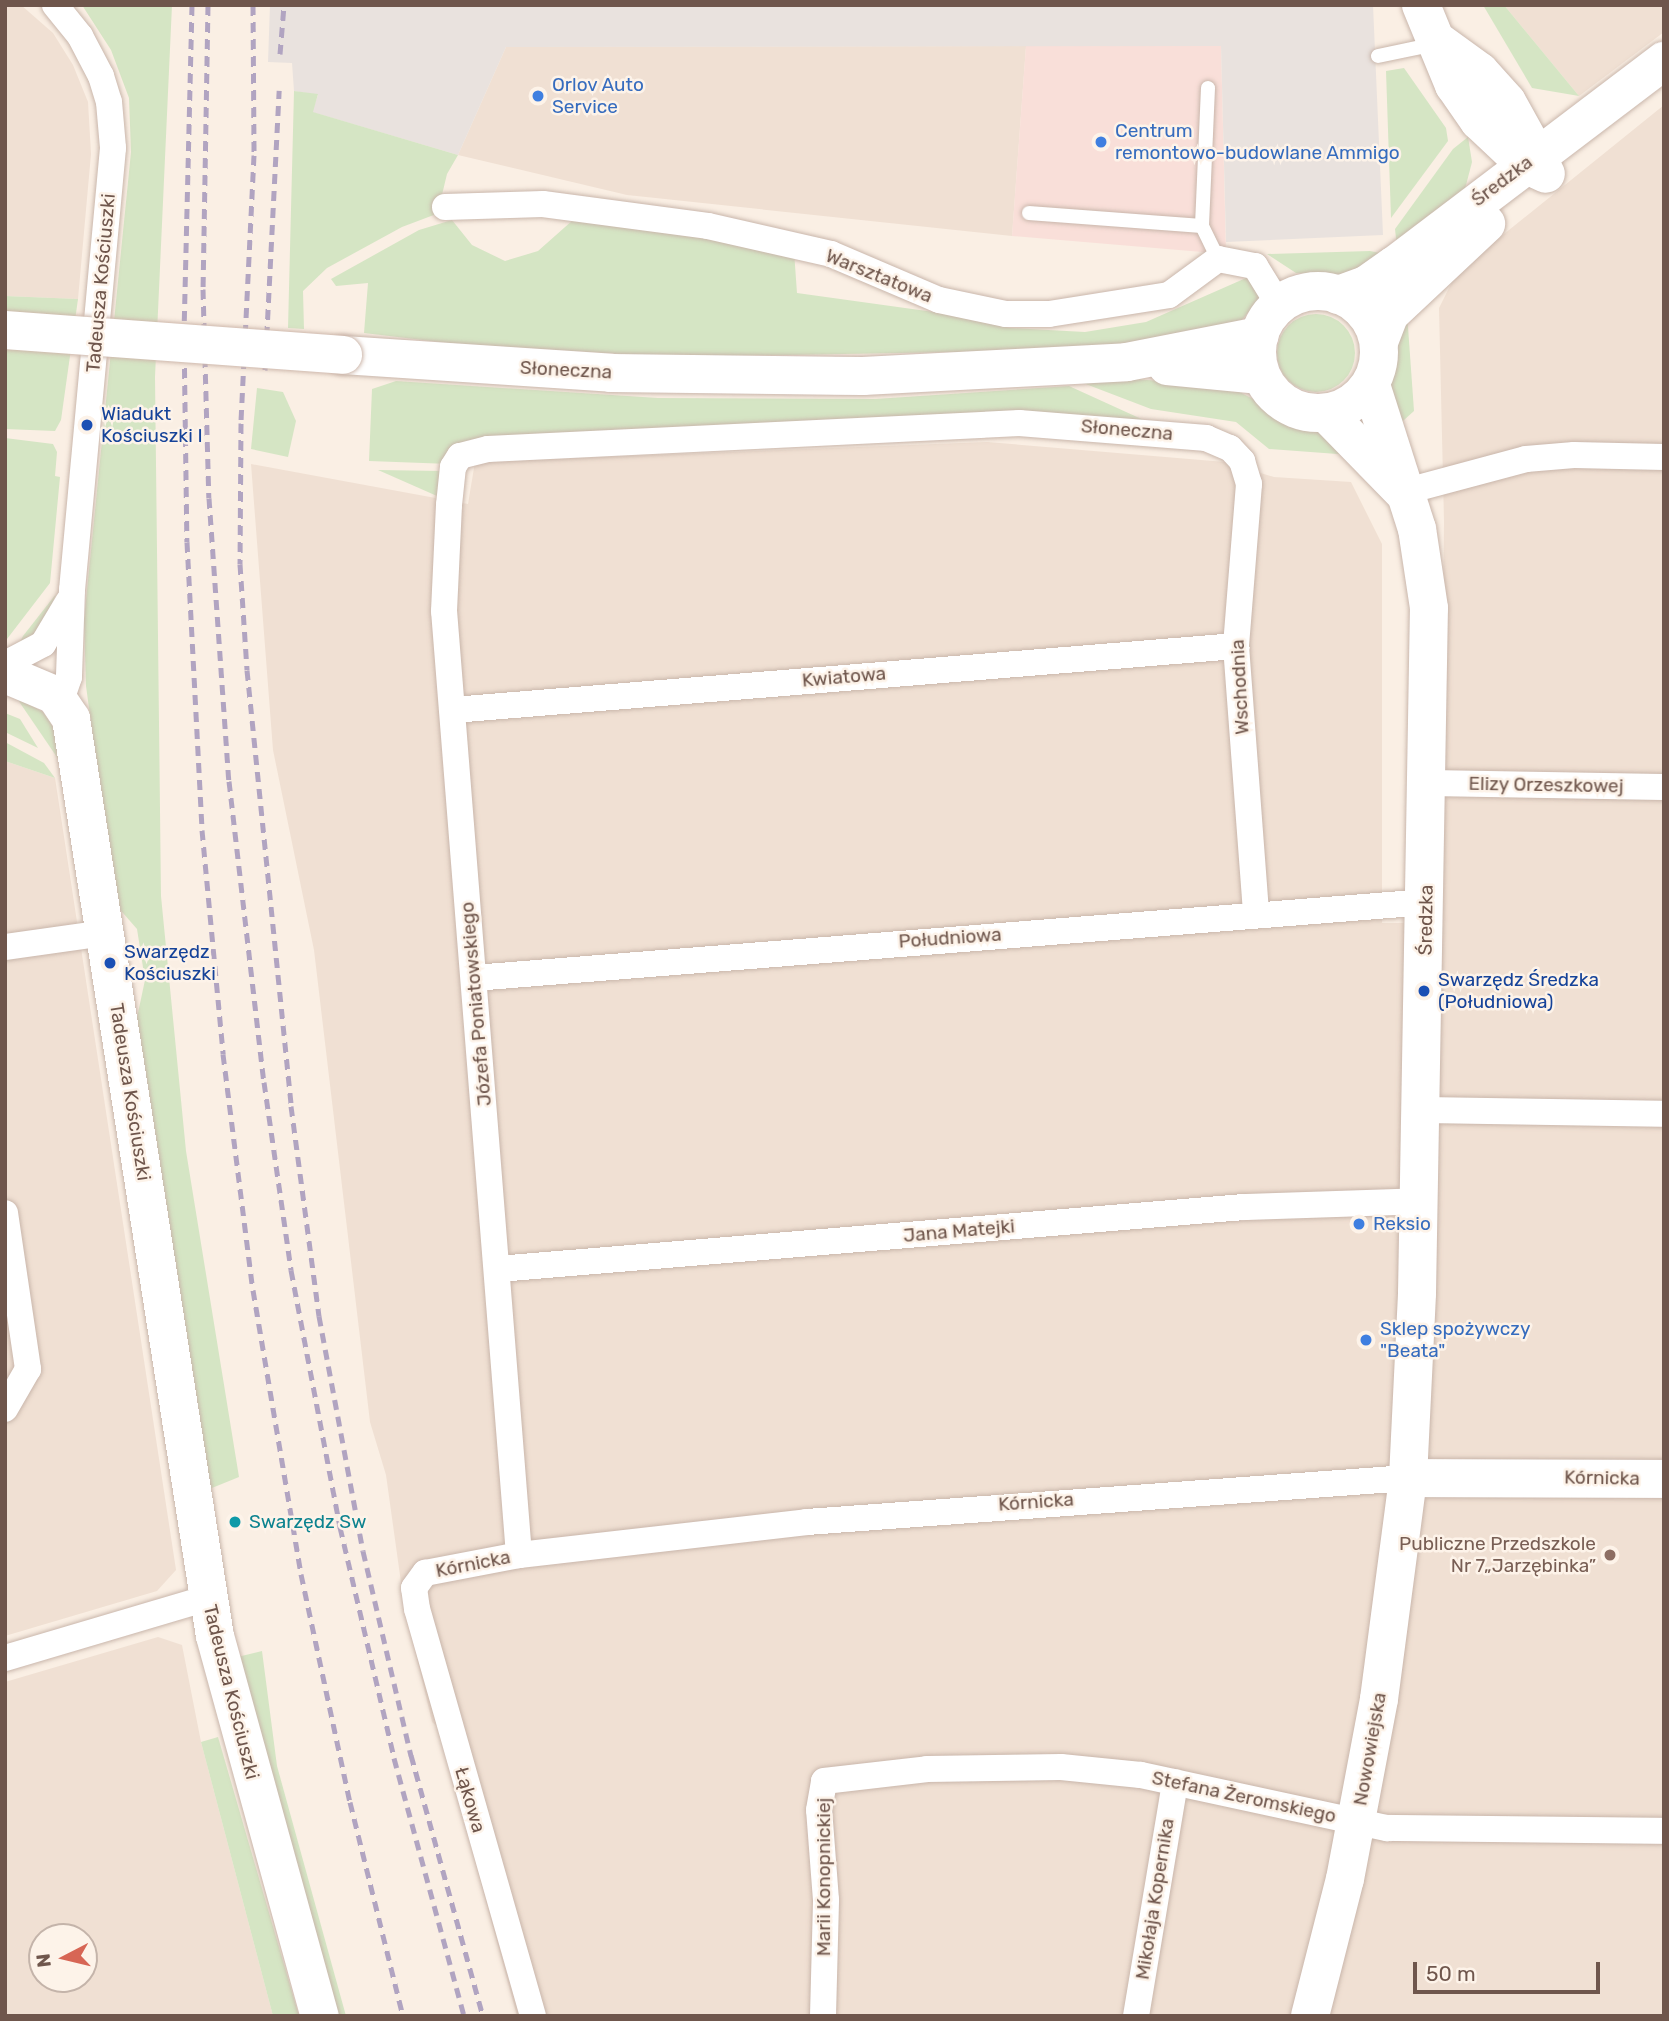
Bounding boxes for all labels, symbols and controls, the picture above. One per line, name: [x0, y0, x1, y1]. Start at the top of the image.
place label: Orlov Auto Service: [552, 74, 645, 118]
marker: Orlov Auto Service: [530, 88, 546, 104]
place label: Centrum remontowo-budowlane Ammigo: [1115, 120, 1400, 164]
marker: Centrum remontowo-budowlane Ammigo: [1093, 134, 1109, 150]
street label: Średzka: [1467, 151, 1537, 211]
street label: Tadeusza Kościuszki: [82, 193, 120, 373]
street label: Warsztatowa: [822, 244, 936, 308]
street label: Słoneczna: [519, 356, 613, 384]
place label: Wiadukt Kościuszki I: [101, 403, 203, 447]
street label: Słoneczna: [1080, 415, 1174, 445]
marker: Wiadukt Kościuszki I: [79, 417, 95, 433]
street label: Wschodnia: [1226, 639, 1254, 735]
street label: Kwiatowa: [801, 662, 887, 692]
street label: Elizy Orzeszkowej: [1468, 772, 1624, 798]
street label: Średzka: [1414, 885, 1438, 955]
street label: Józefa Poniatowskiego: [456, 901, 496, 1107]
street label: Południowa: [898, 923, 1002, 953]
place label: Swarzędz Kościuszki: [124, 941, 216, 985]
marker: Swarzędz Kościuszki: [102, 955, 118, 971]
place label: Swarzędz Średzka (Południowa): [1438, 969, 1599, 1013]
marker: Swarzędz Średzka (Południowa): [1416, 983, 1432, 999]
street label: Tadeusza Kościuszki: [105, 1002, 155, 1182]
place label: Reksio: [1373, 1213, 1431, 1235]
street label: Jana Matejki: [902, 1215, 1016, 1247]
marker: Reksio: [1351, 1216, 1367, 1232]
place label: Sklep spożywczy "Beata": [1380, 1318, 1530, 1362]
marker: Sklep spożywczy "Beata": [1358, 1332, 1374, 1348]
street label: Kórnicka: [1564, 1466, 1640, 1490]
street label: Kórnicka: [997, 1488, 1075, 1516]
place label: Swarzędz Sw: [249, 1511, 366, 1533]
marker: Swarzędz Sw: [227, 1514, 243, 1530]
place label: Publiczne Przedszkole Nr 7„Jarzębinka”: [1399, 1533, 1596, 1577]
street label: Kórnicka: [434, 1546, 512, 1582]
marker: Publiczne Przedszkole Nr 7„Jarzębinka”: [1602, 1547, 1618, 1563]
street label: Tadeusza Kościuszki: [198, 1602, 264, 1782]
street label: Nowowiejska: [1349, 1691, 1391, 1807]
street label: Łąkowa: [450, 1765, 490, 1835]
street label: Stefana Żeromskiego: [1150, 1766, 1338, 1828]
street label: Marii Konopnickiej: [813, 1798, 835, 1956]
street label: Mikołaja Kopernika: [1131, 1817, 1179, 1981]
north arrow: [28, 1923, 98, 1993]
scale bar: [1417, 1948, 1604, 1992]
text: N: [31, 1952, 56, 1969]
text: 50 m: [1426, 1961, 1476, 1986]

